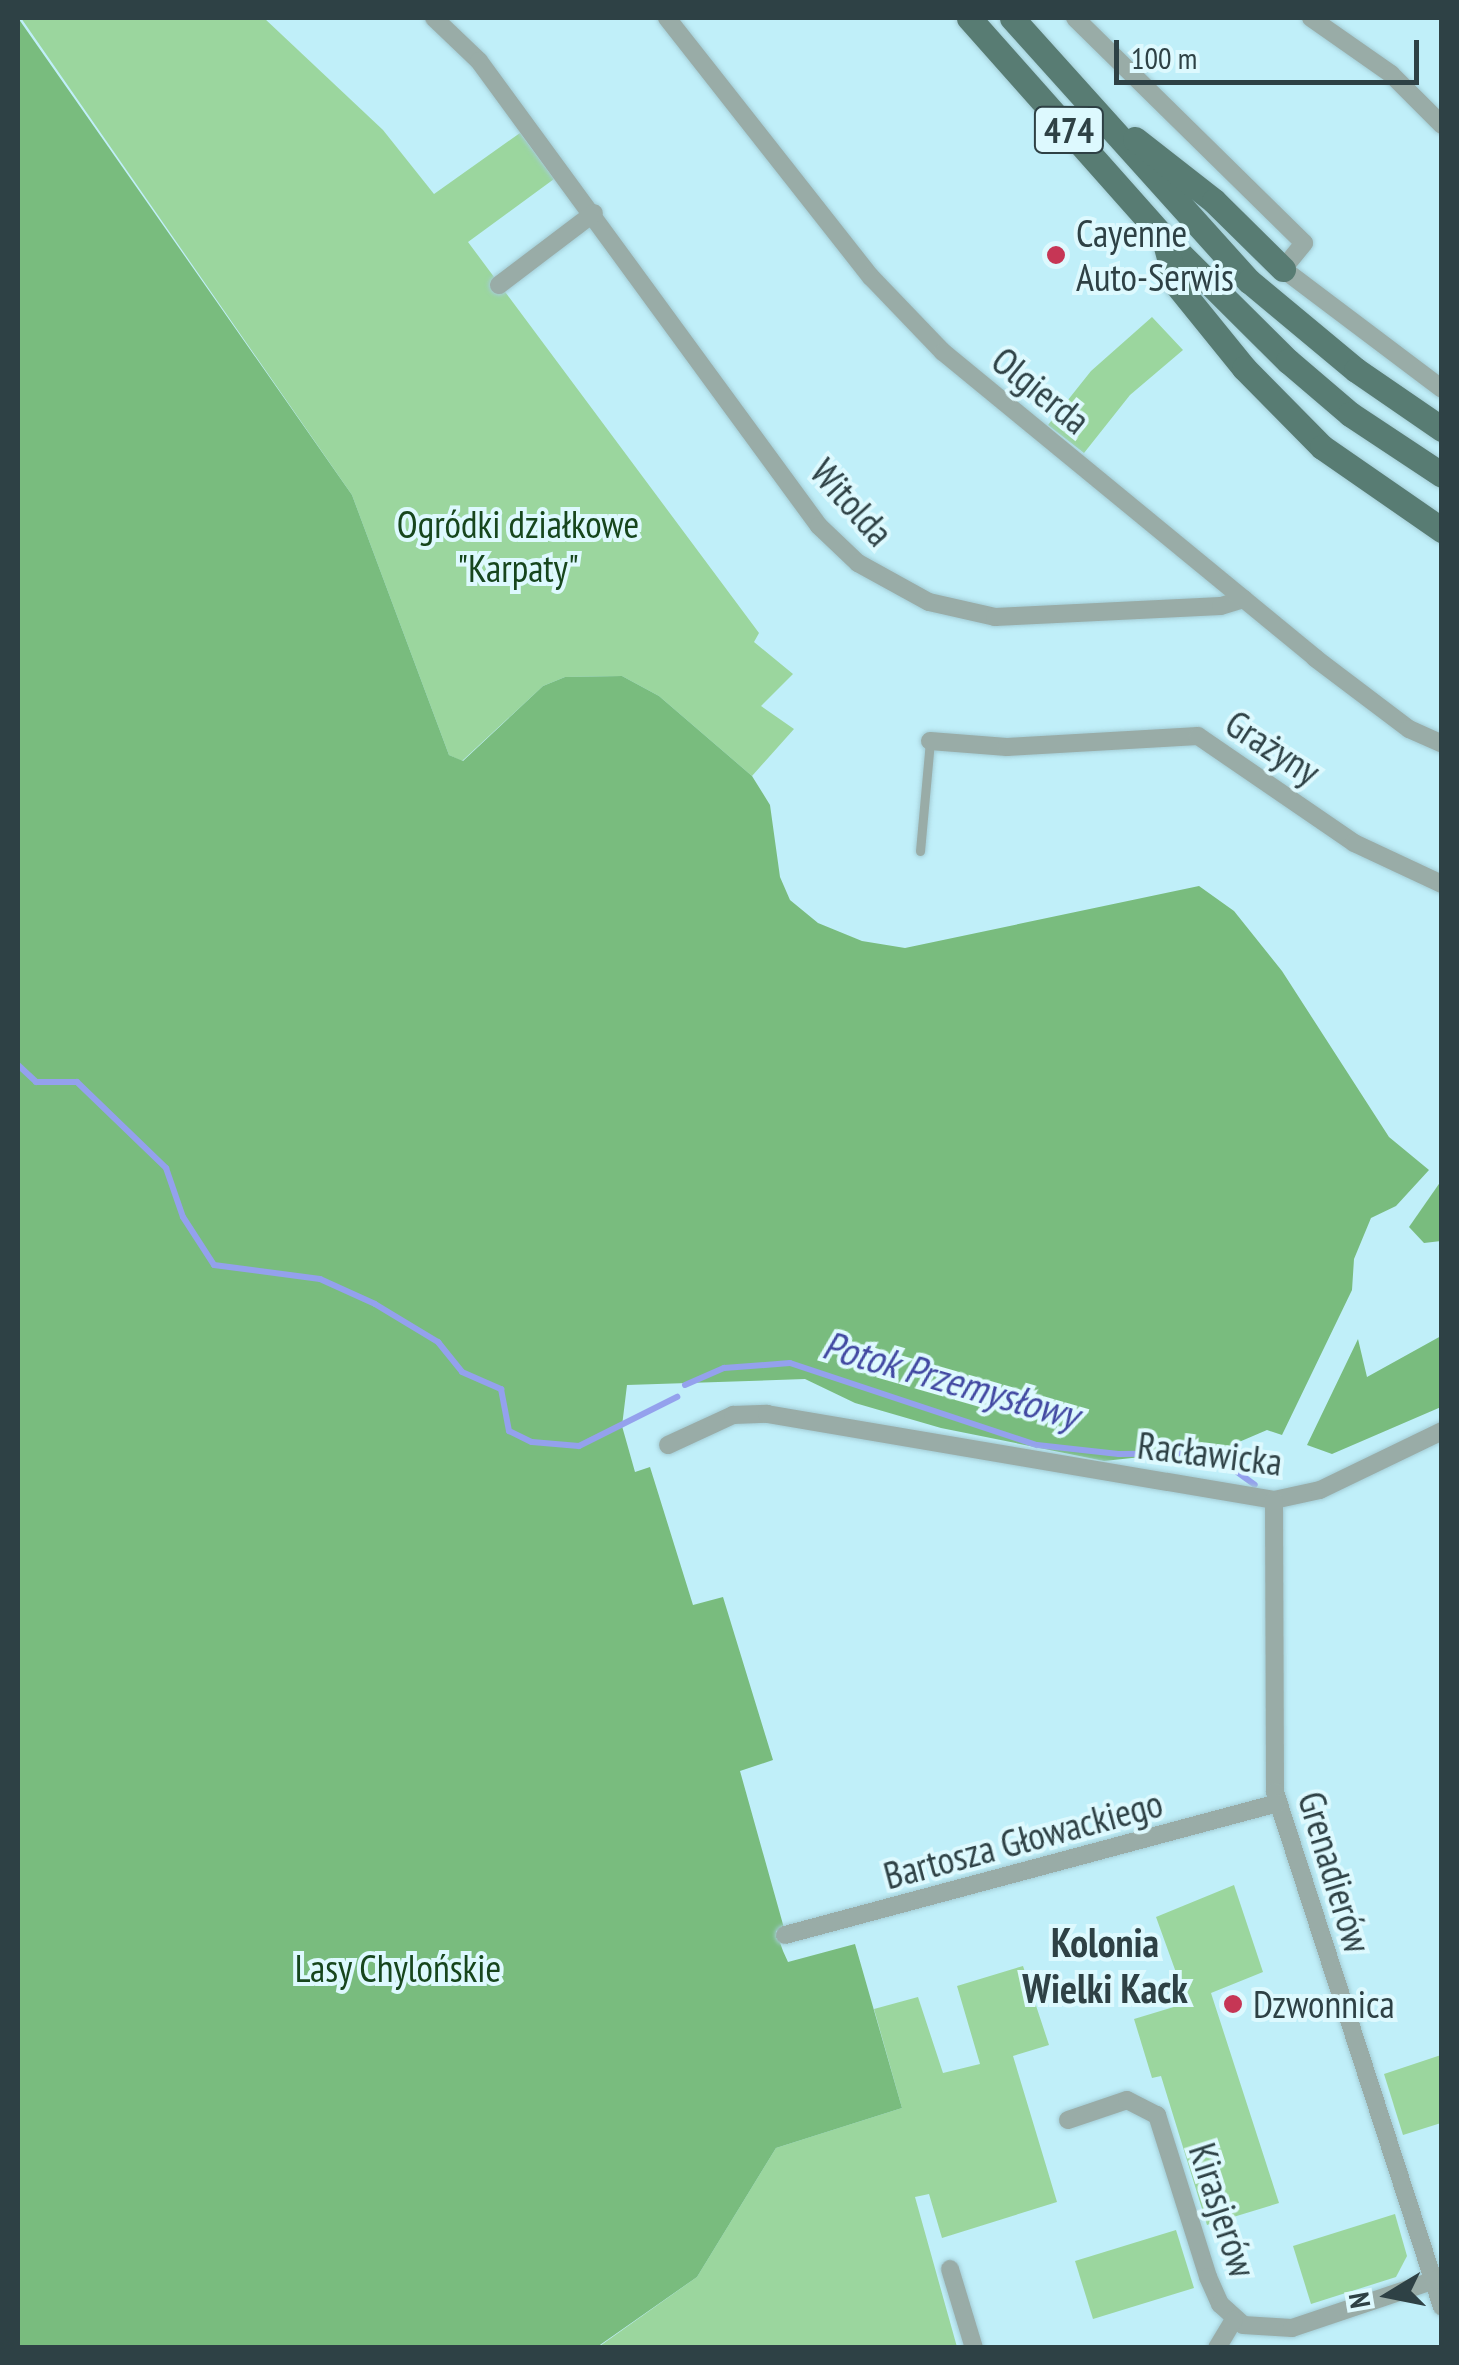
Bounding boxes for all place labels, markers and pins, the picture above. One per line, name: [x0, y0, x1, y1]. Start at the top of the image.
place label: Cayenne Auto-Serwis: [1076, 210, 1234, 300]
marker: Cayenne Auto-Serwis: [1045, 244, 1067, 266]
place label: Dzwonnica: [1253, 1981, 1395, 2027]
marker: Dzwonnica: [1222, 1993, 1244, 2015]

